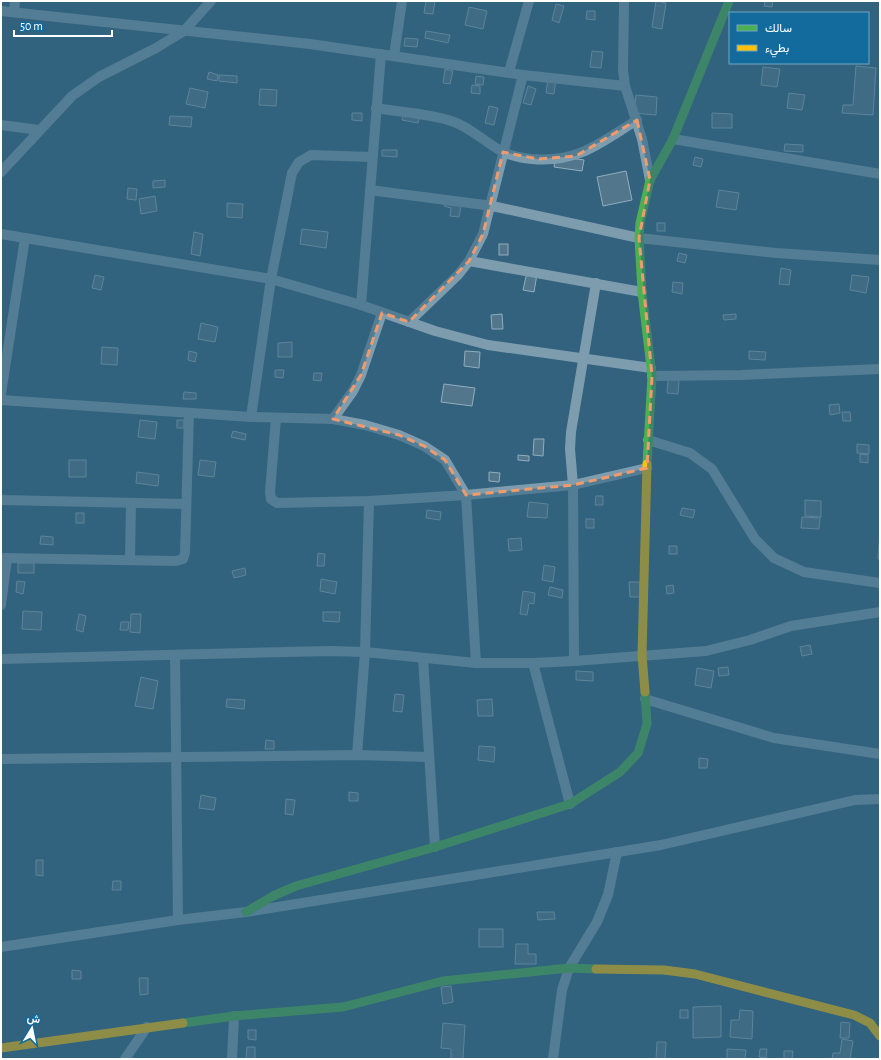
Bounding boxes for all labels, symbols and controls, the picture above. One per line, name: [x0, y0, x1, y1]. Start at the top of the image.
scale bar: [14, 12, 112, 38]
legend: [729, 12, 869, 64]
text: 50 m: [20, 20, 43, 32]
text: سالك: [765, 22, 792, 34]
text: بطيء: [765, 42, 789, 58]
north arrow: [12, 1008, 52, 1048]
text: ش: [26, 1012, 41, 1026]

